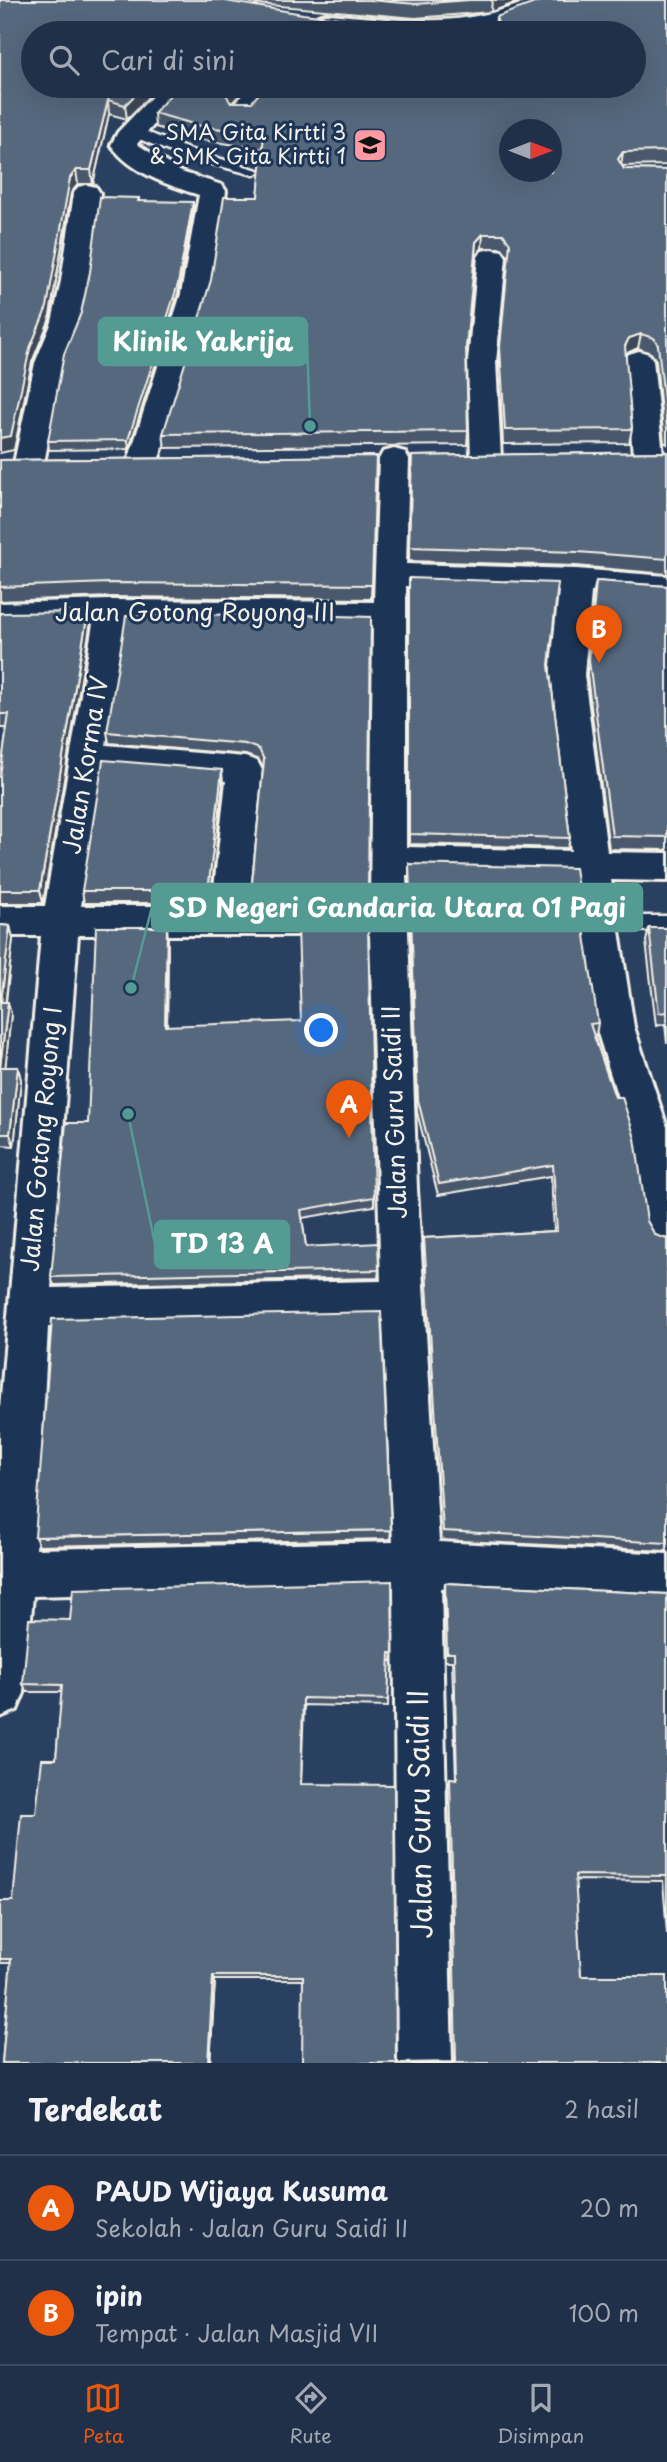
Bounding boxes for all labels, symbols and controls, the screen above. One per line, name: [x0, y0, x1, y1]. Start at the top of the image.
search box: [21, 21, 646, 98]
text: Cari di sini: [101, 40, 235, 79]
icon: search: [45, 41, 83, 79]
place label: SMA Gita Kirtti 3 & SMK Gita Kirtti 1: [149, 115, 346, 171]
north arrow: [499, 119, 562, 182]
school or university icon: SMA Gita Kirtti 3 & SMK Gita Kirtti 1: [351, 126, 389, 164]
callout: Klinik Yakrija: [99, 318, 307, 365]
text: Klinik Yakrija: [113, 321, 294, 360]
street label: Jalan Gotong Royong III: [55, 593, 335, 629]
pin: B: [576, 605, 622, 663]
street label: Jalan Korma IV: [52, 673, 116, 856]
callout: SD Negeri Gandaria Utara 01 Pagi: [152, 884, 642, 931]
text: SD Negeri Gandaria Utara 01 Pagi: [168, 887, 626, 926]
street label: Jalan Gotong Royong I: [10, 1005, 70, 1273]
street label: Jalan Guru Saidi II: [371, 1005, 415, 1220]
your location: [304, 1013, 338, 1047]
pin: A: [326, 1080, 372, 1138]
callout: TD 13 A: [155, 1221, 289, 1268]
text: TD 13 A: [170, 1223, 274, 1262]
street label: Jalan Guru Saidi II: [395, 1689, 442, 1939]
text: Terdekat: [28, 2086, 163, 2131]
text: 2 hasil: [564, 2091, 639, 2126]
text: PAUD Wijaya Kusuma: [95, 2171, 388, 2210]
text: A: [42, 2190, 60, 2225]
text: 20 m: [580, 2190, 639, 2225]
text: Sekolah · Jalan Guru Saidi II: [95, 2210, 408, 2245]
text: ipin: [95, 2276, 143, 2315]
text: B: [43, 2295, 59, 2330]
text: 100 m: [569, 2295, 639, 2330]
text: Tempat · Jalan Masjid VII: [95, 2315, 378, 2350]
tab: Peta: [83, 2379, 124, 2449]
tab: Rute: [290, 2379, 332, 2449]
tab: Disimpan: [497, 2379, 584, 2449]

